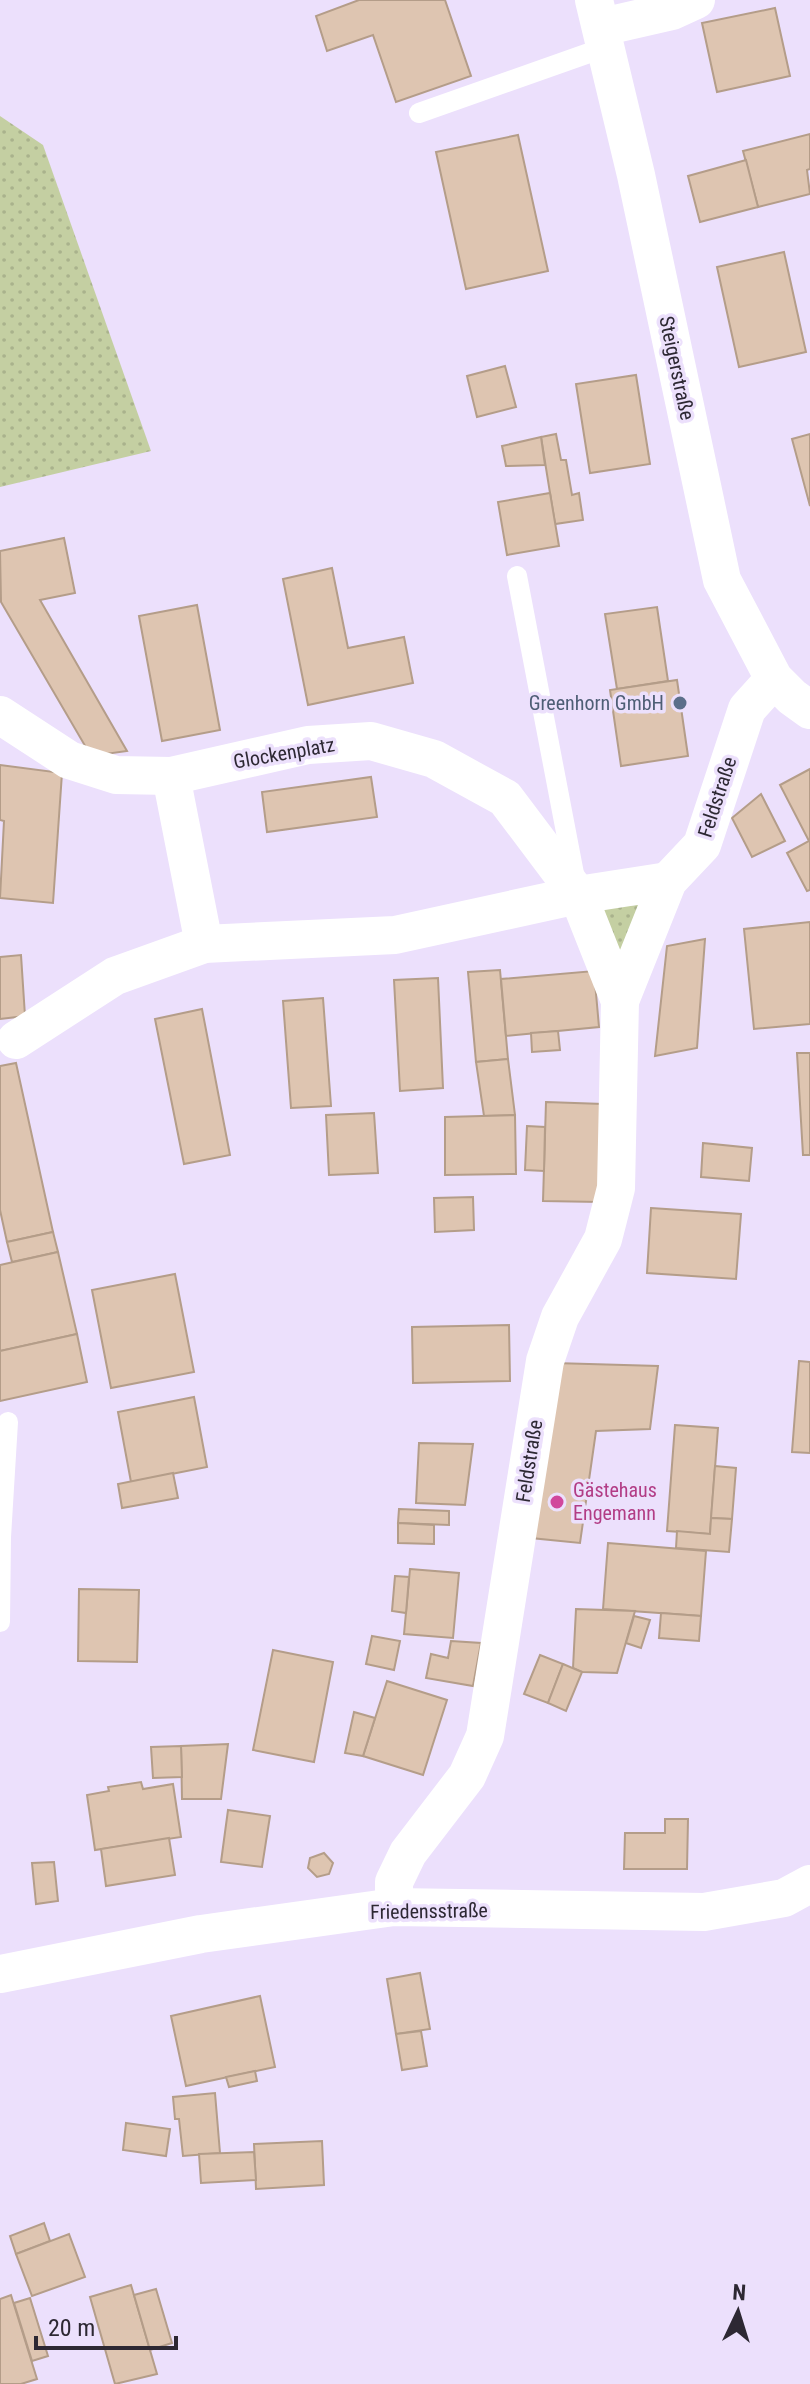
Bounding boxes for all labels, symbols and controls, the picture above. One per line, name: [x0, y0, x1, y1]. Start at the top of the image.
street label: Steigerstraße: [654, 314, 700, 422]
place label: Greenhorn GmbH: [529, 691, 664, 715]
marker: Greenhorn GmbH: [671, 694, 689, 712]
street label: Glockenplatz: [232, 732, 336, 774]
street label: Feldstraße: [693, 754, 741, 840]
street label: Feldstraße: [511, 1418, 547, 1504]
place label: Gästehaus Engemann: [573, 1478, 657, 1525]
marker: Gästehaus Engemann: [548, 1493, 566, 1511]
street label: Friedensstraße: [370, 1898, 488, 1924]
north arrow: [698, 2272, 778, 2352]
text: N: [732, 2280, 747, 2305]
scale bar: [36, 2300, 176, 2350]
text: 20 m: [48, 2314, 95, 2342]

